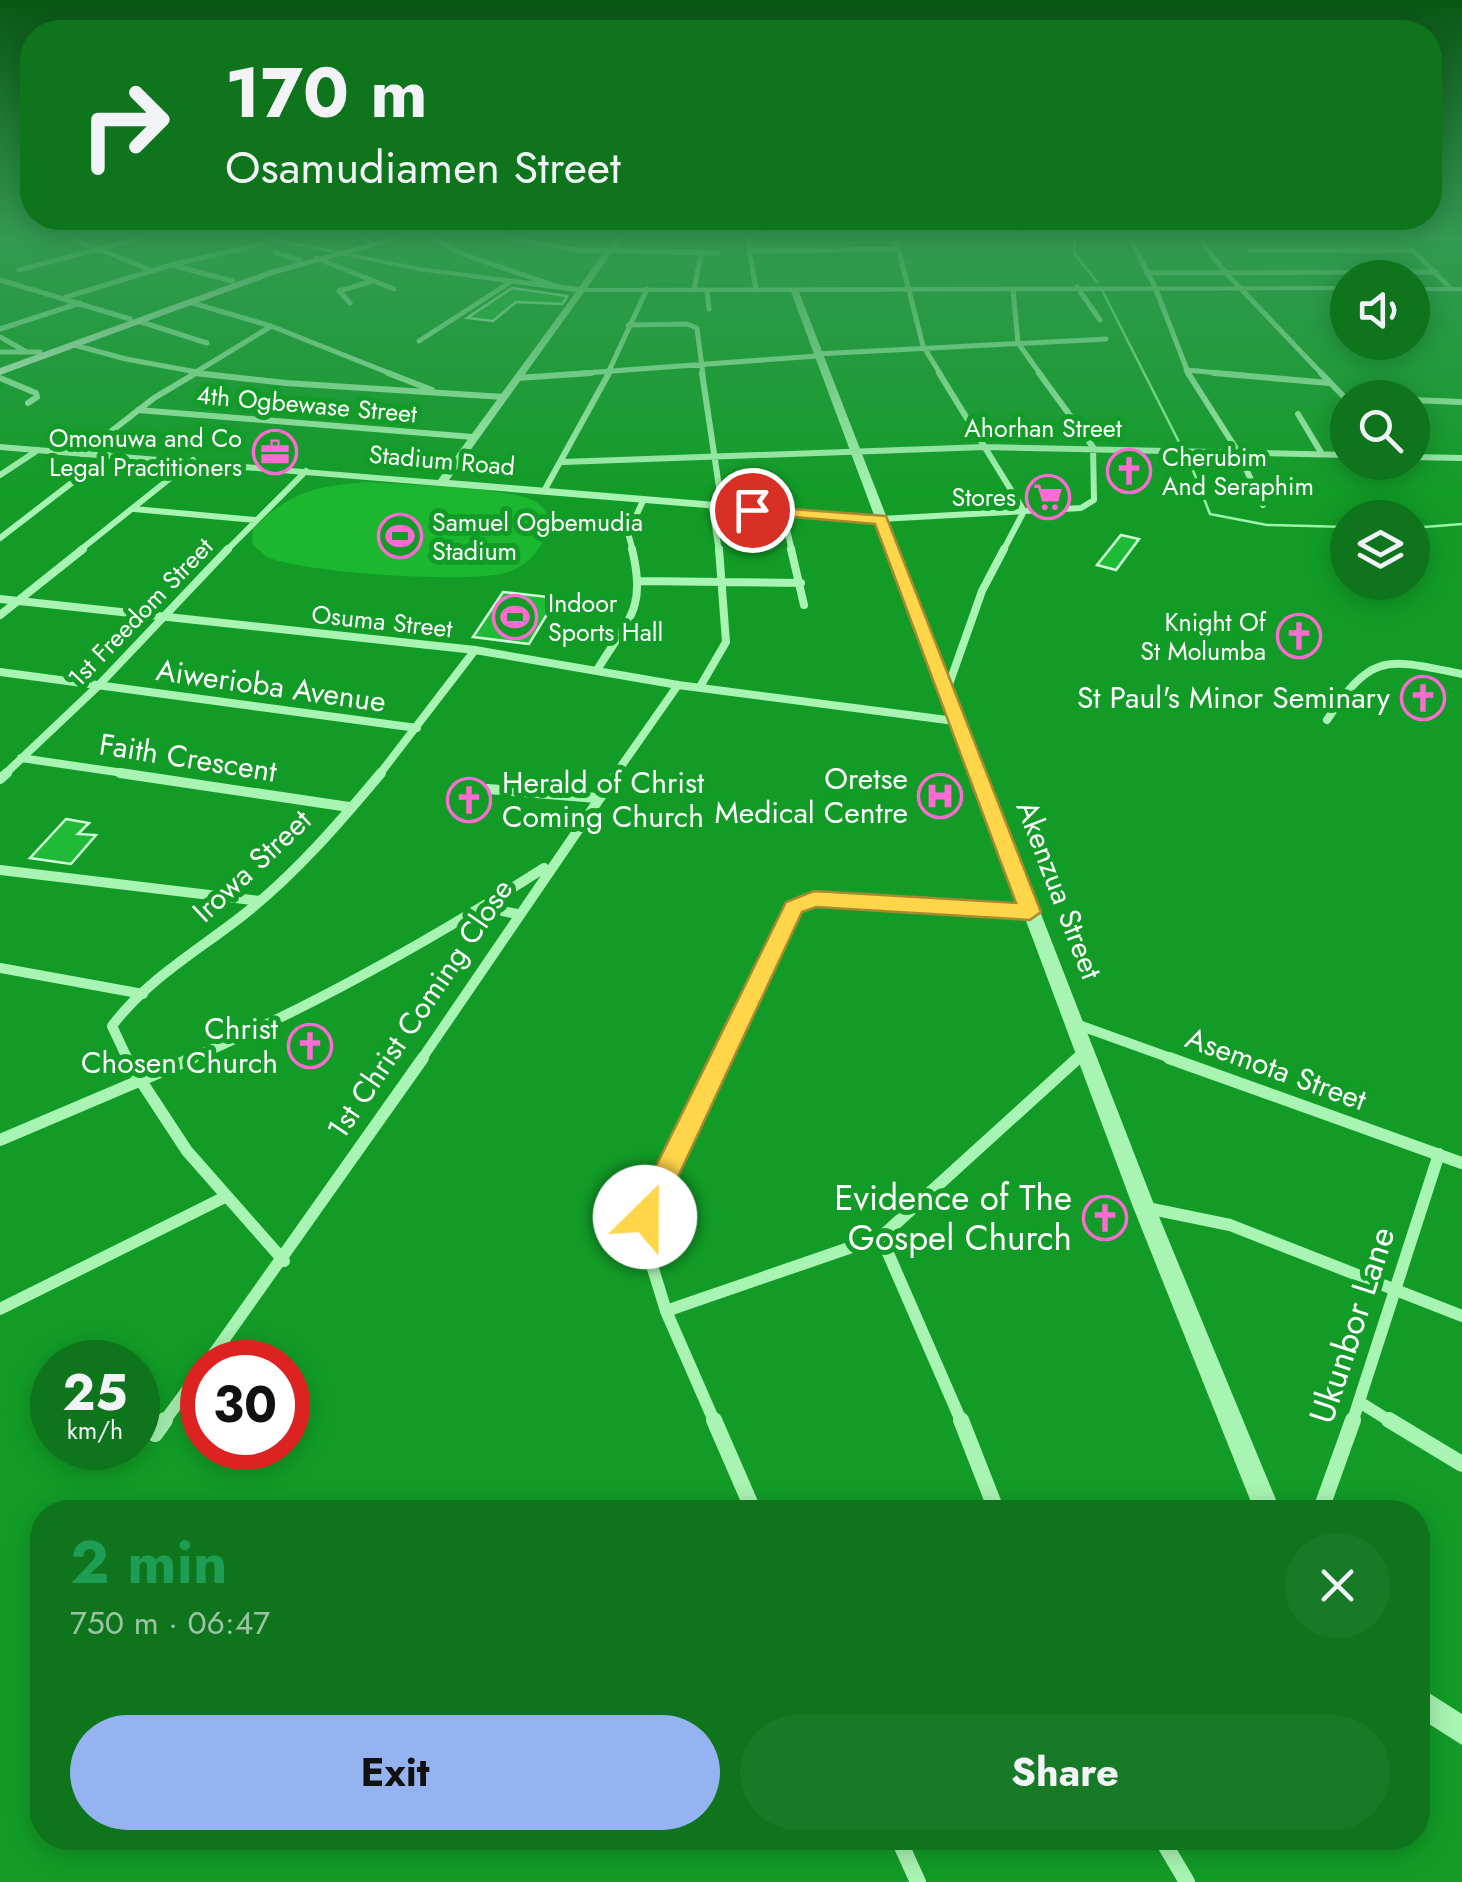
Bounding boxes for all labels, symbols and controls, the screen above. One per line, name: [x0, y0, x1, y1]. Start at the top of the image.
text: 170 m: [225, 42, 428, 143]
icon: right: [60, 60, 190, 190]
text: Osamudiamen Street: [225, 135, 621, 200]
map controls: [1330, 260, 1430, 600]
button: sound: [1330, 260, 1430, 360]
street label: 4th Ogbewase Street: [195, 376, 419, 432]
button: search: [1330, 380, 1430, 480]
street label: Ahorhan Street: [964, 410, 1122, 446]
place label: Omonuwa and Co Legal Practitioners: [49, 420, 242, 485]
office icon: Omonuwa and Co Legal Practitioners: [252, 429, 298, 475]
street label: Stadium Road: [367, 436, 517, 484]
place label: Cherubim And Seraphim: [1162, 439, 1314, 504]
church icon: Cherubim And Seraphim: [1106, 448, 1152, 494]
pin: [710, 468, 795, 553]
supermarket icon: Stores: [1025, 474, 1071, 520]
place label: Stores: [951, 479, 1016, 515]
icon: arrive: [725, 483, 780, 538]
button: layers: [1330, 500, 1430, 600]
place label: Samuel Ogbemudia Stadium: [432, 504, 643, 569]
sports icon: Samuel Ogbemudia Stadium: [377, 513, 423, 559]
street label: 1st Freedom Street: [59, 529, 221, 695]
place label: Indoor Sports Hall: [548, 585, 663, 650]
sports icon: Indoor Sports Hall: [492, 594, 538, 640]
street label: Osuma Street: [310, 596, 454, 646]
place label: Knight Of St Molumba: [1140, 604, 1267, 669]
church icon: Knight Of St Molumba: [1276, 613, 1322, 659]
street label: Aiwerioba Avenue: [153, 648, 389, 723]
church icon: St Paul's Minor Seminary: [1400, 675, 1446, 721]
place label: St Paul's Minor Seminary: [1077, 676, 1391, 719]
street label: Faith Crescent: [96, 722, 281, 793]
place label: Oretse Medical Centre: [714, 757, 908, 834]
place label: Herald of Christ Coming Church: [502, 761, 705, 838]
hospital icon: Oretse Medical Centre: [917, 773, 963, 819]
church icon: Herald of Christ Coming Church: [446, 777, 492, 823]
street label: Akenzua Street: [1006, 794, 1114, 986]
street label: Irowa Street: [183, 799, 321, 932]
street label: 1st Christ Coming Close: [316, 870, 523, 1148]
place label: Christ Chosen Church: [81, 1007, 279, 1084]
street label: Asemota Street: [1180, 1016, 1373, 1121]
church icon: Christ Chosen Church: [287, 1023, 333, 1069]
position arrow: [593, 1165, 697, 1269]
place label: Evidence of The Gospel Church: [834, 1173, 1072, 1263]
church icon: Evidence of The Gospel Church: [1082, 1195, 1128, 1241]
street label: Ukunbor Lane: [1297, 1220, 1407, 1430]
speed limit sign: 30: [180, 1340, 310, 1470]
text: 25: [62, 1356, 128, 1429]
text: km/h: [67, 1412, 123, 1448]
text: 2 min: [70, 1519, 228, 1606]
button: close: [1285, 1533, 1390, 1638]
text: 750 m · 06:47: [70, 1600, 270, 1646]
button: Exit: [70, 1715, 720, 1830]
button: Share: [740, 1715, 1390, 1830]

